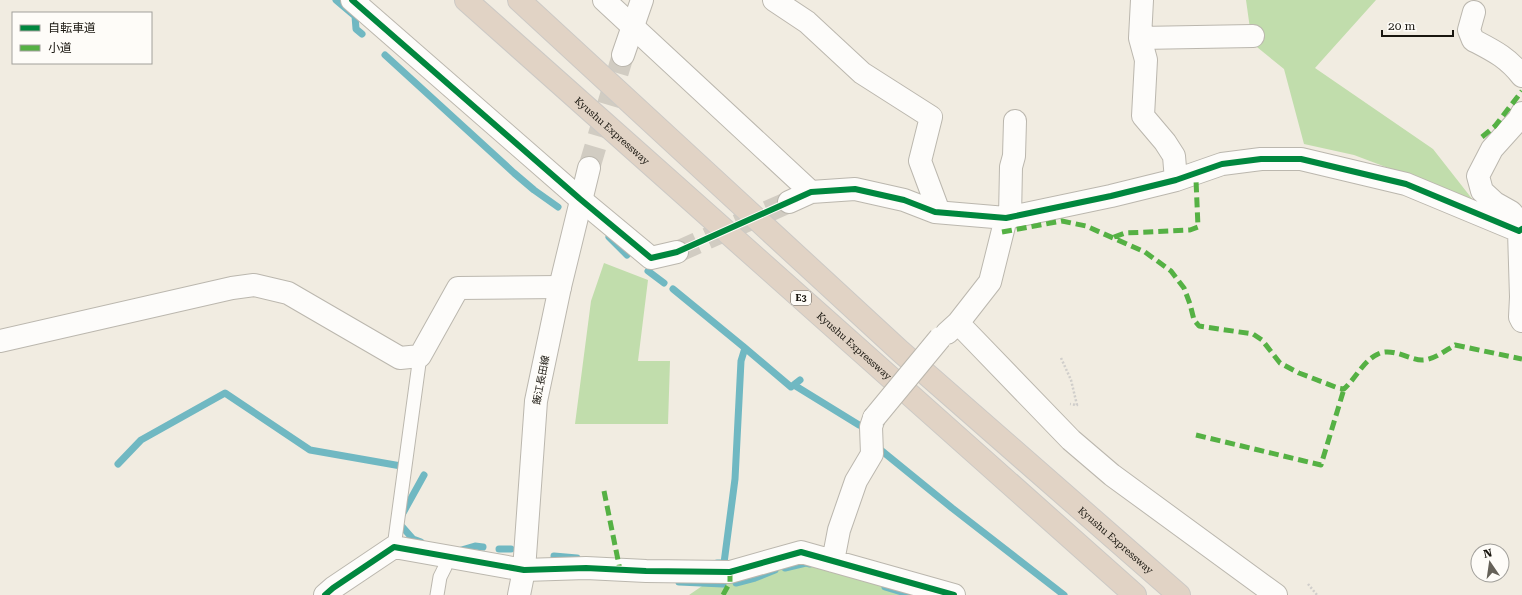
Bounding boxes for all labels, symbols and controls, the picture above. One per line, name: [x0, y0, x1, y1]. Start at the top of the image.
legend: [12, 12, 152, 64]
scale bar: [1382, 12, 1453, 38]
text: 20 m: [1388, 19, 1415, 33]
text: 自転車道: [48, 21, 96, 35]
text: 小道: [48, 41, 72, 55]
street label: Kyushu Expressway: [573, 94, 652, 166]
road number: E3: [791, 291, 811, 305]
street label: Kyushu Expressway: [815, 310, 894, 382]
street label: 飯江長田線: [531, 354, 551, 406]
street label: Kyushu Expressway: [1076, 504, 1156, 576]
north arrow: [1470, 543, 1510, 583]
text: N: [1482, 546, 1494, 561]

